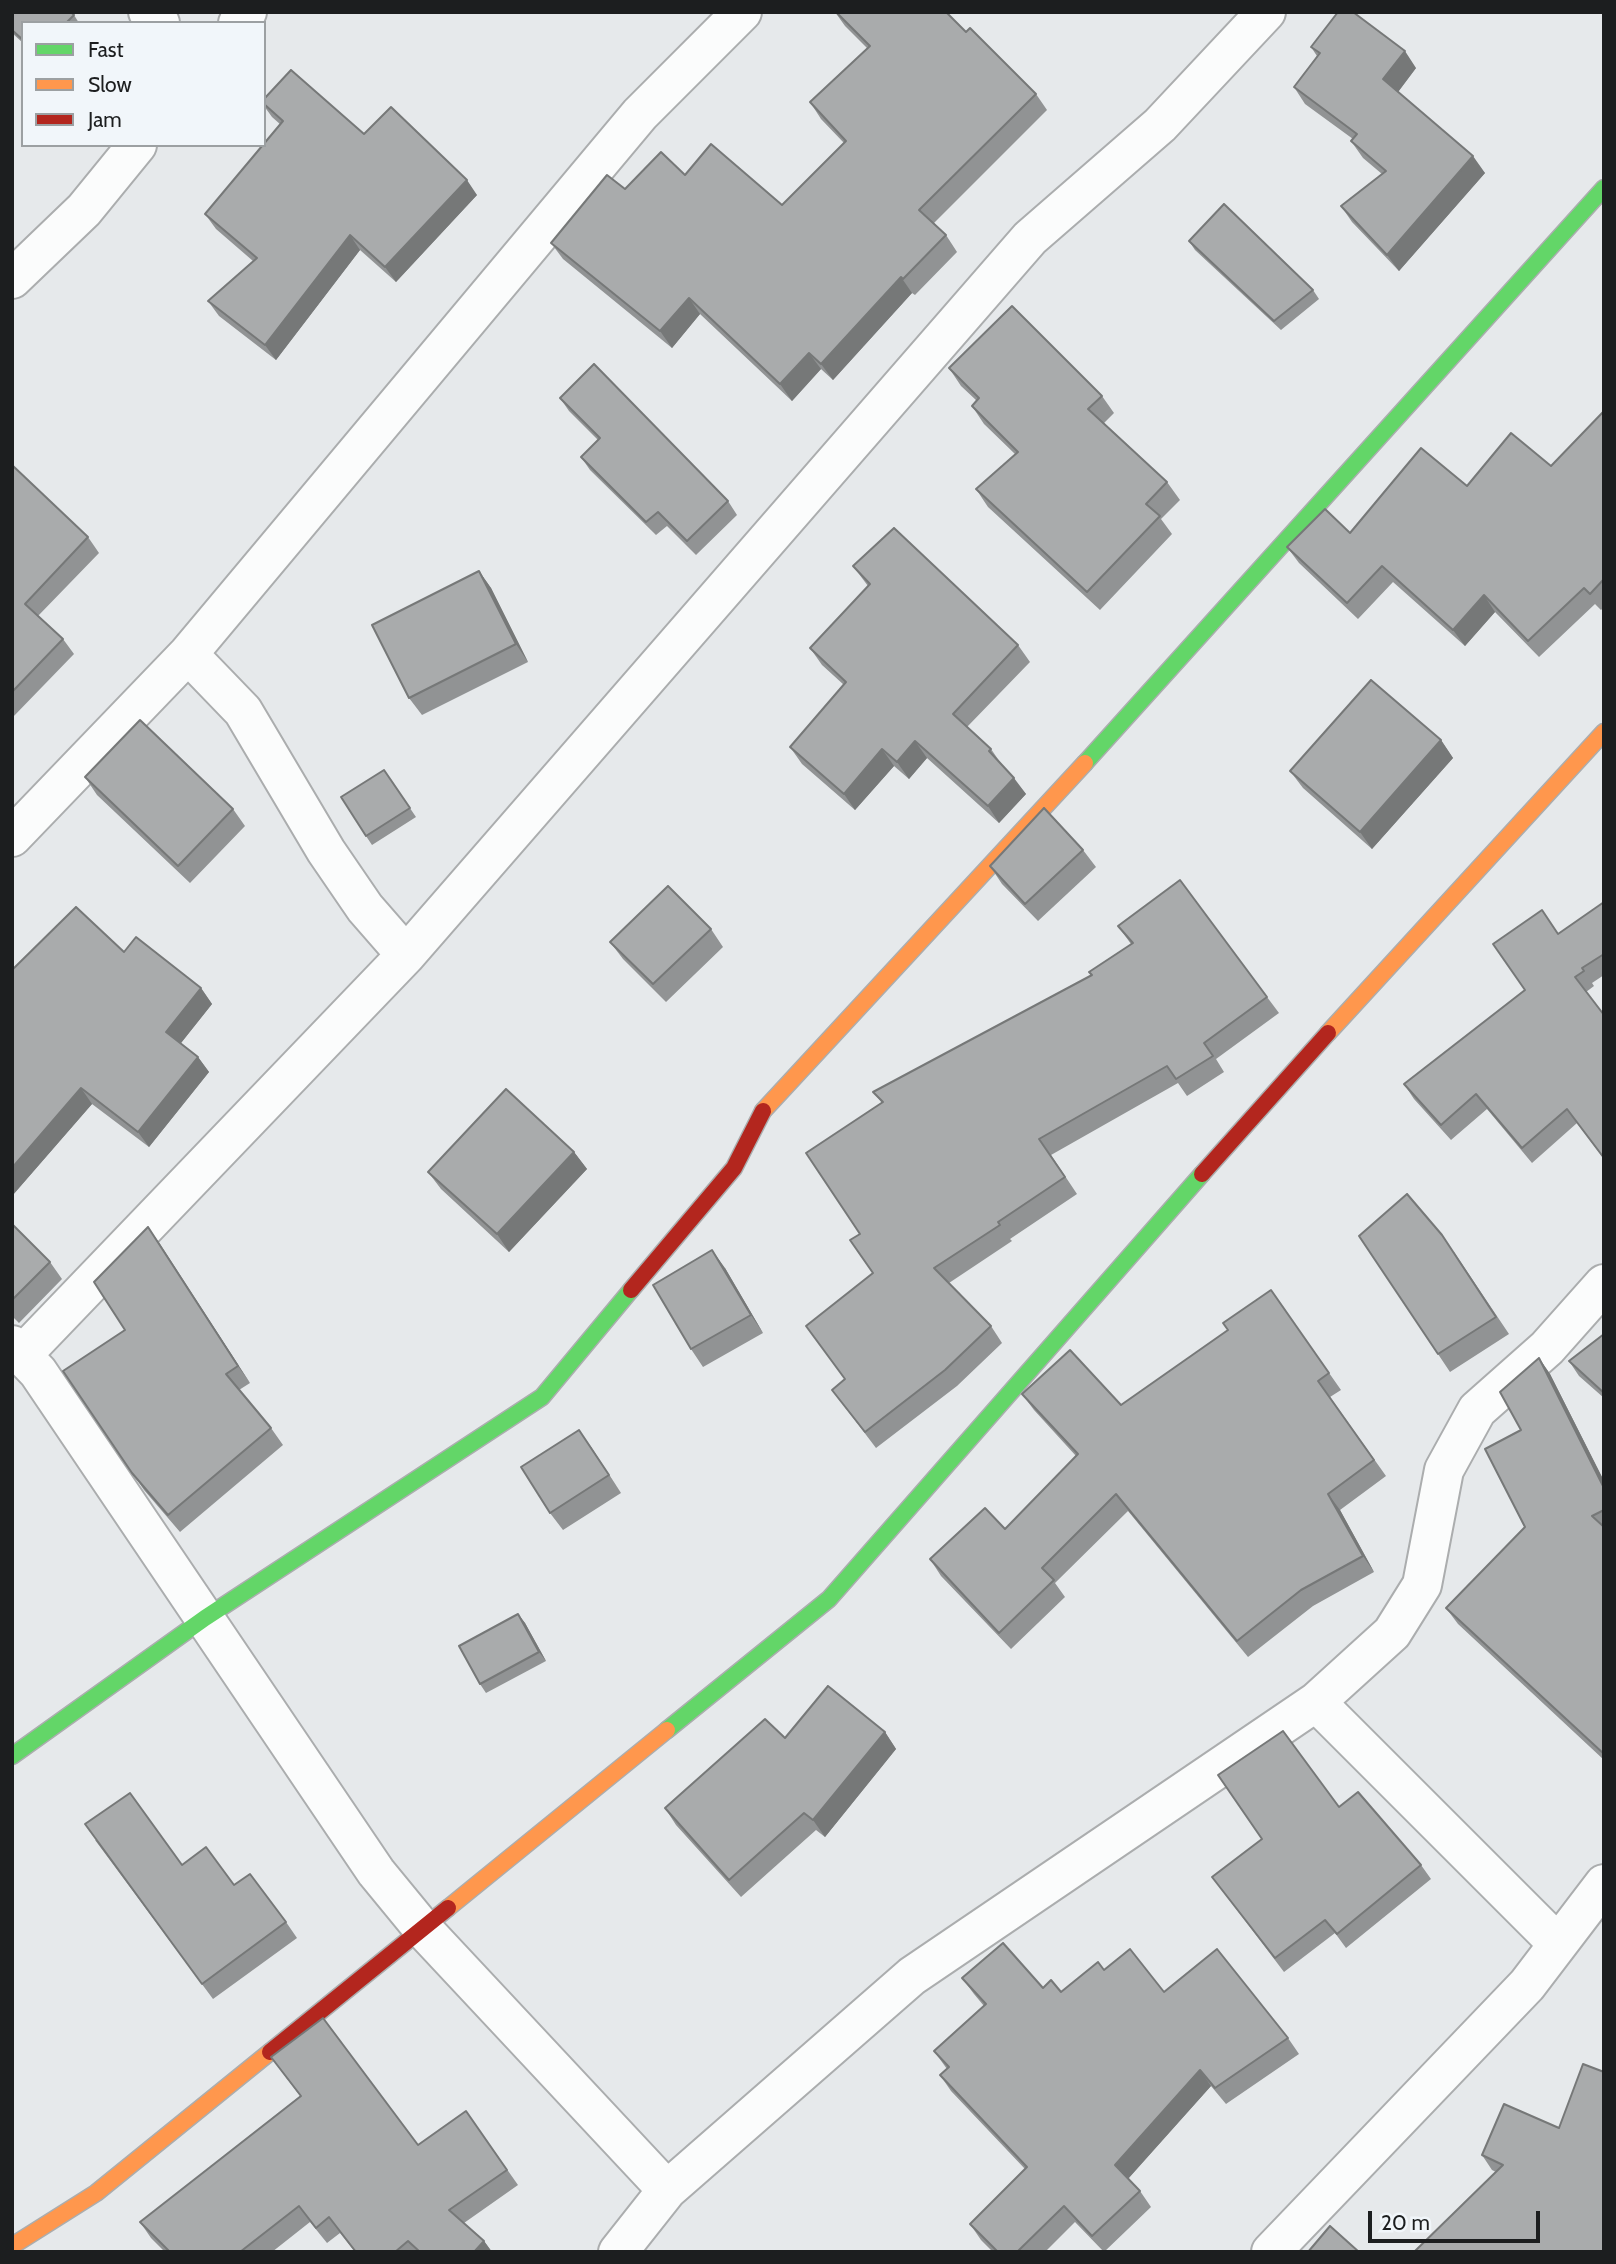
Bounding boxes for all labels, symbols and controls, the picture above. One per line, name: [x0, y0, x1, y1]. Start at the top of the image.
legend: [21, 21, 266, 147]
text: Fast: [88, 37, 124, 62]
text: Slow: [88, 72, 132, 97]
text: Jam: [88, 107, 122, 132]
scale bar: [1371, 2198, 1542, 2242]
text: 20 m: [1381, 2210, 1430, 2235]

